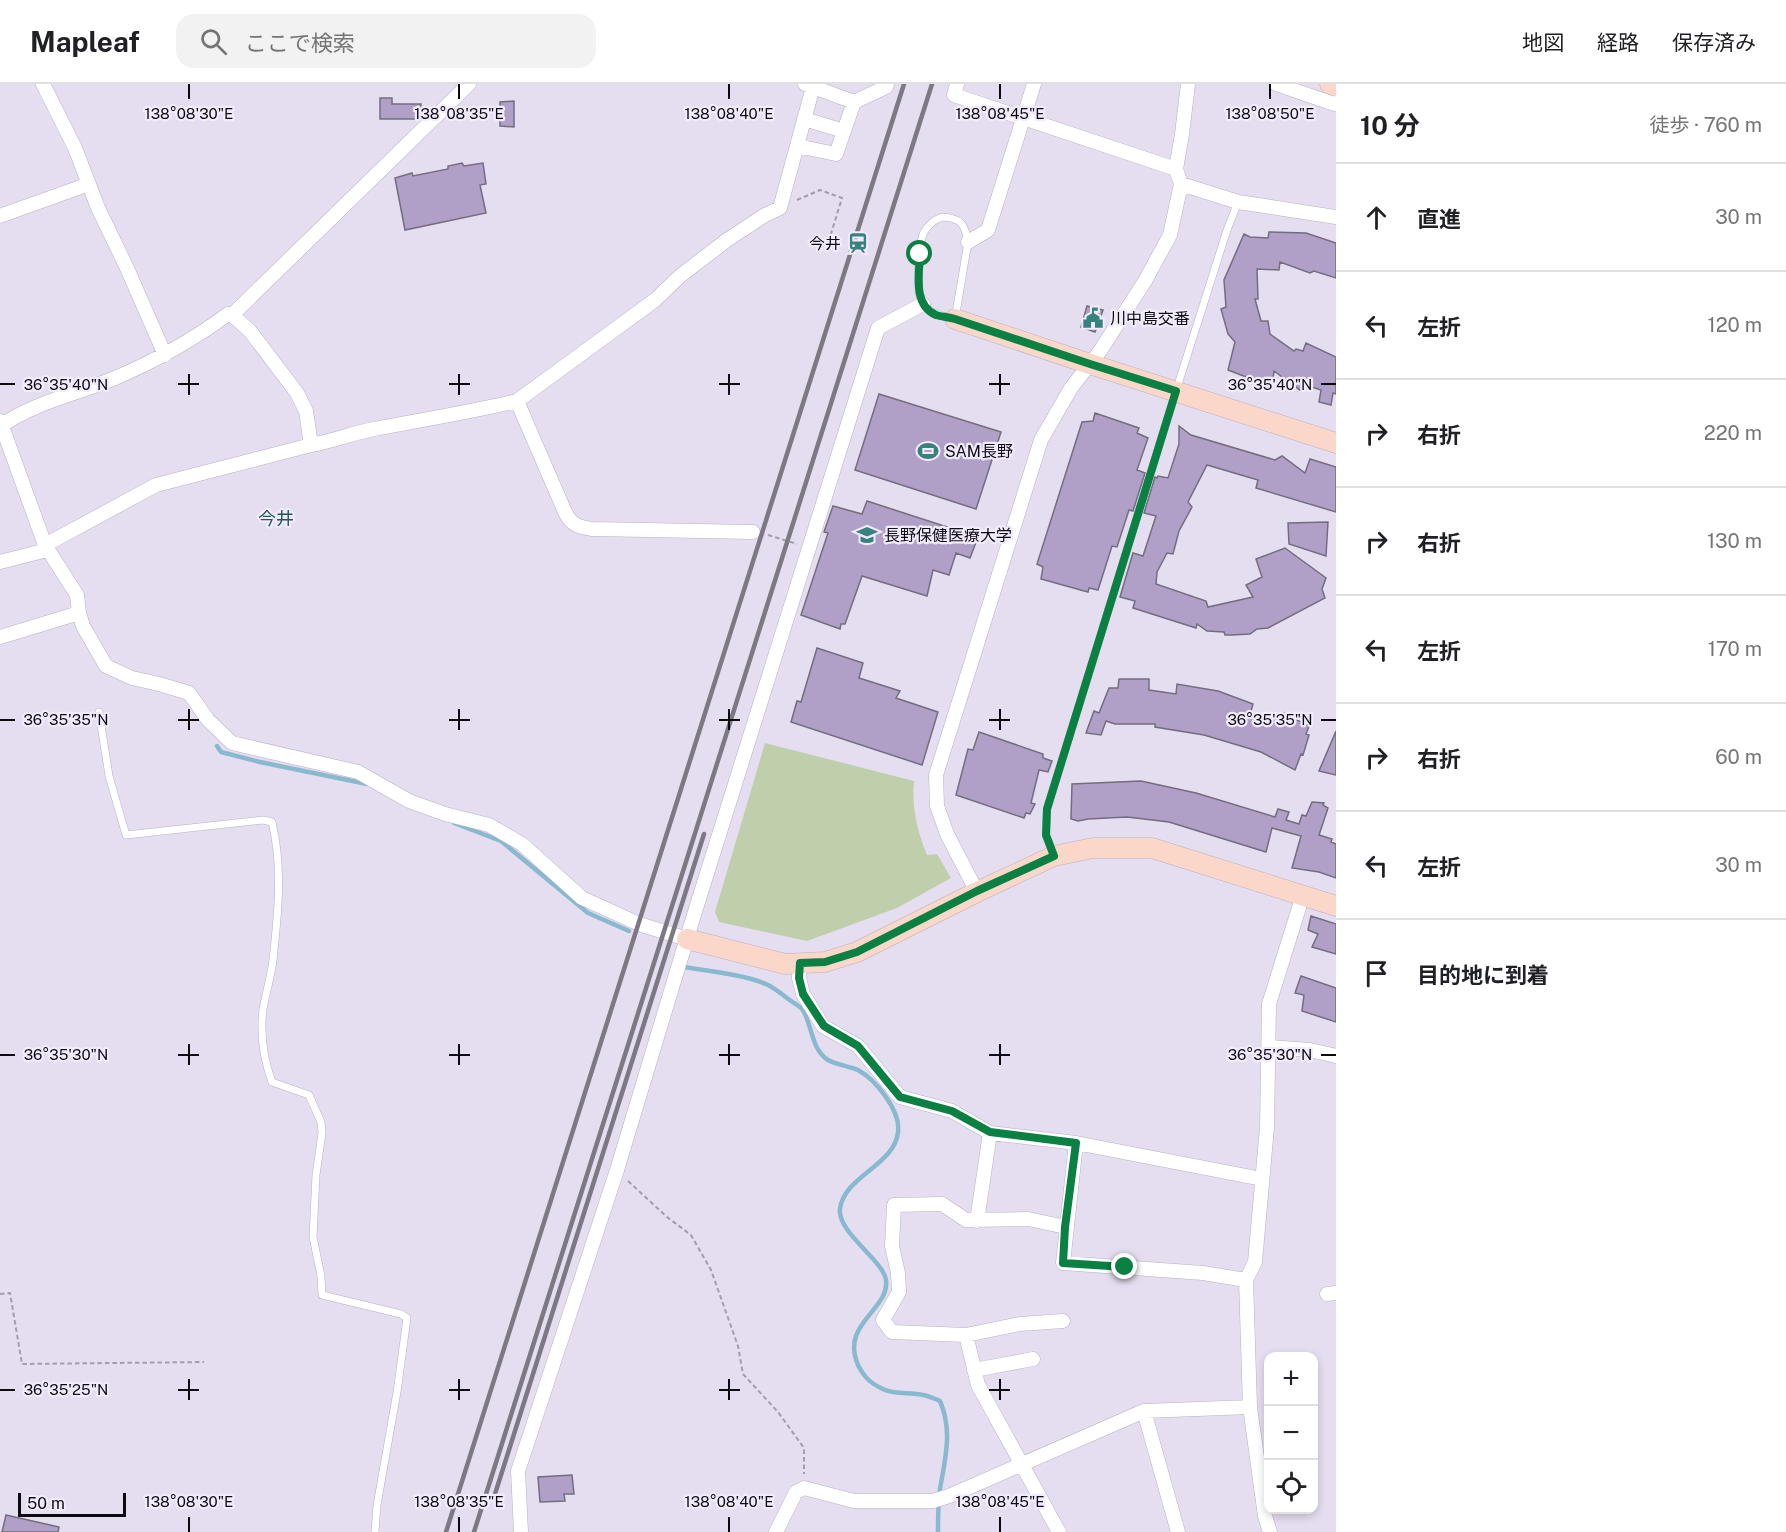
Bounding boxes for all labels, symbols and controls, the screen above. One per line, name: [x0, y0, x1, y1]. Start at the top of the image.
search box: [176, 14, 596, 68]
text: Mapleaf: [30, 25, 140, 58]
icon: search: [197, 25, 230, 58]
text: ここで検索: [245, 30, 355, 56]
text: 地図: [1522, 30, 1564, 55]
text: 経路: [1597, 30, 1639, 55]
text: 保存済み: [1672, 30, 1756, 55]
text: 138°08'30"E: [145, 105, 233, 122]
text: 138°08'35"E: [414, 105, 504, 122]
text: 138°08'40"E: [685, 105, 773, 122]
text: 138°08'45"E: [955, 105, 1045, 122]
text: 138°08'50"E: [1225, 105, 1315, 122]
text: 10 分: [1360, 110, 1420, 141]
text: 徒歩 · 760 m: [1649, 113, 1762, 137]
icon: ahead: [1360, 201, 1393, 234]
text: 30 m: [1715, 205, 1762, 229]
text: 直進: [1417, 206, 1461, 232]
station icon: 今井: [846, 231, 870, 255]
place label: 今井: [809, 234, 841, 253]
route start: [906, 240, 932, 266]
public building icon: 川中島交番: [1081, 306, 1105, 330]
place label: 川中島交番: [1110, 309, 1190, 328]
icon: left: [1360, 309, 1393, 342]
text: 120 m: [1708, 313, 1762, 337]
text: 左折: [1417, 314, 1461, 340]
text: 36°35'40"N: [24, 376, 108, 393]
text: 36°35'40"N: [1228, 376, 1312, 393]
icon: right: [1360, 417, 1393, 450]
text: 220 m: [1704, 421, 1762, 445]
text: 右折: [1417, 422, 1461, 448]
sports icon: SAM長野: [916, 439, 940, 463]
place label: SAM長野: [945, 442, 1013, 461]
district label: 今井: [258, 508, 294, 529]
school or university icon: 長野保健医療大学: [855, 523, 879, 547]
icon: right: [1360, 525, 1393, 558]
place label: 長野保健医療大学: [884, 526, 1012, 545]
text: 130 m: [1707, 529, 1762, 553]
text: 右折: [1417, 530, 1461, 556]
icon: left: [1360, 633, 1393, 666]
text: 170 m: [1708, 637, 1762, 661]
text: 左折: [1417, 638, 1461, 664]
text: 36°35'35"N: [23, 711, 109, 728]
text: 36°35'35"N: [1227, 711, 1313, 728]
icon: right: [1360, 741, 1393, 774]
text: 60 m: [1715, 745, 1762, 769]
text: 右折: [1417, 746, 1461, 772]
icon: left: [1360, 849, 1393, 882]
text: 30 m: [1715, 853, 1762, 877]
text: 左折: [1417, 854, 1461, 880]
icon: arrive: [1360, 957, 1393, 990]
text: 目的地に到着: [1417, 962, 1549, 988]
text: 36°35'30"N: [24, 1046, 108, 1063]
text: 36°35'30"N: [1228, 1046, 1312, 1063]
route end: [1111, 1253, 1137, 1279]
map controls: [1264, 1352, 1318, 1514]
button: +: [1264, 1352, 1318, 1406]
text: 36°35'25"N: [24, 1381, 108, 1398]
button: −: [1264, 1406, 1318, 1460]
button: locate: [1264, 1460, 1318, 1514]
scale bar: [18, 1490, 126, 1518]
text: 138°08'30"E: [145, 1493, 233, 1510]
text: 138°08'35"E: [414, 1493, 504, 1510]
text: 138°08'40"E: [685, 1493, 773, 1510]
text: 138°08'45"E: [955, 1493, 1045, 1510]
text: 50 m: [27, 1494, 65, 1513]

